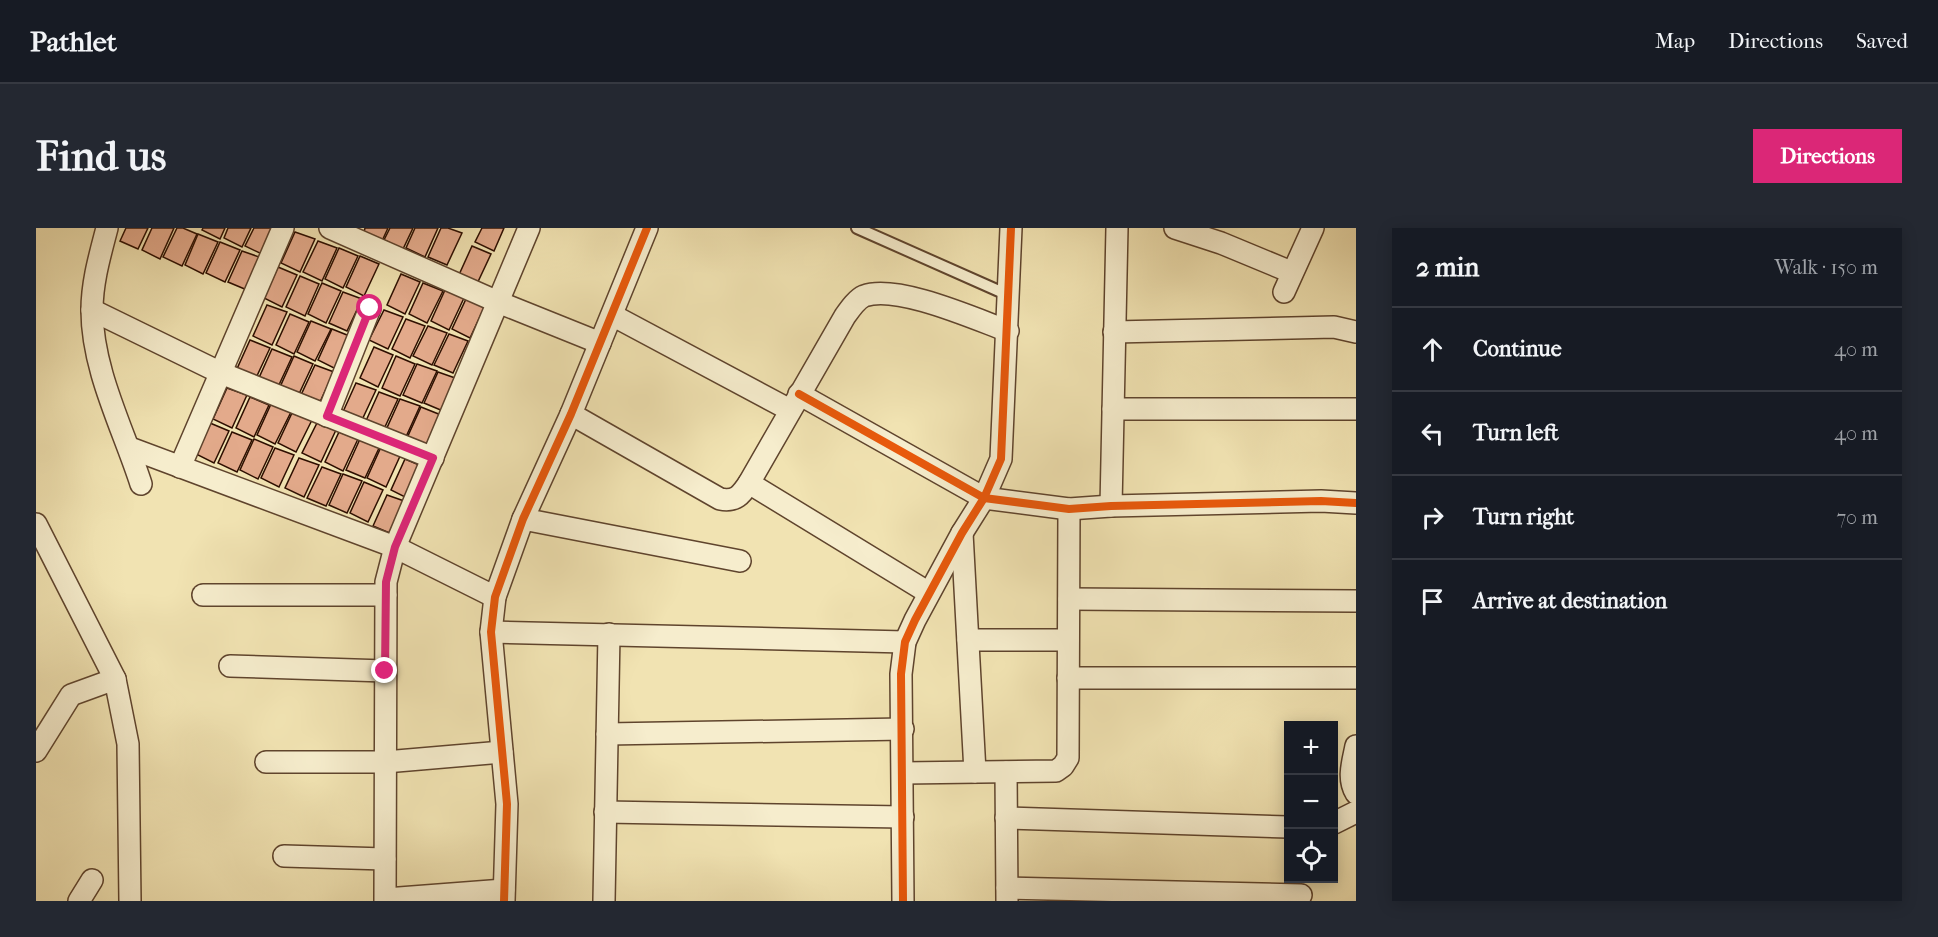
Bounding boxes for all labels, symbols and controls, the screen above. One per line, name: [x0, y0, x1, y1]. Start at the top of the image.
text: Pathlet: [30, 25, 117, 58]
text: Map: [1655, 29, 1695, 53]
text: Directions: [1728, 29, 1823, 53]
text: Saved: [1856, 29, 1908, 53]
button: Directions: [1753, 129, 1902, 183]
text: Find us: [36, 132, 166, 181]
text: 2 min: [1416, 252, 1479, 283]
text: Walk · 150 m: [1774, 256, 1878, 279]
route start: [356, 294, 382, 320]
icon: ahead: [1416, 333, 1449, 366]
text: Continue: [1473, 336, 1562, 362]
text: 40 m: [1834, 338, 1878, 361]
icon: left: [1416, 417, 1449, 450]
text: Turn left: [1473, 420, 1559, 446]
text: 40 m: [1834, 422, 1878, 445]
icon: right: [1416, 501, 1449, 534]
text: Turn right: [1473, 504, 1574, 530]
text: 70 m: [1836, 506, 1878, 529]
icon: arrive: [1416, 585, 1449, 618]
text: Arrive at destination: [1473, 588, 1667, 614]
route end: [371, 657, 397, 683]
map controls: [1284, 721, 1338, 883]
button: +: [1284, 721, 1338, 775]
button: −: [1284, 775, 1338, 829]
button: locate: [1284, 829, 1338, 883]

